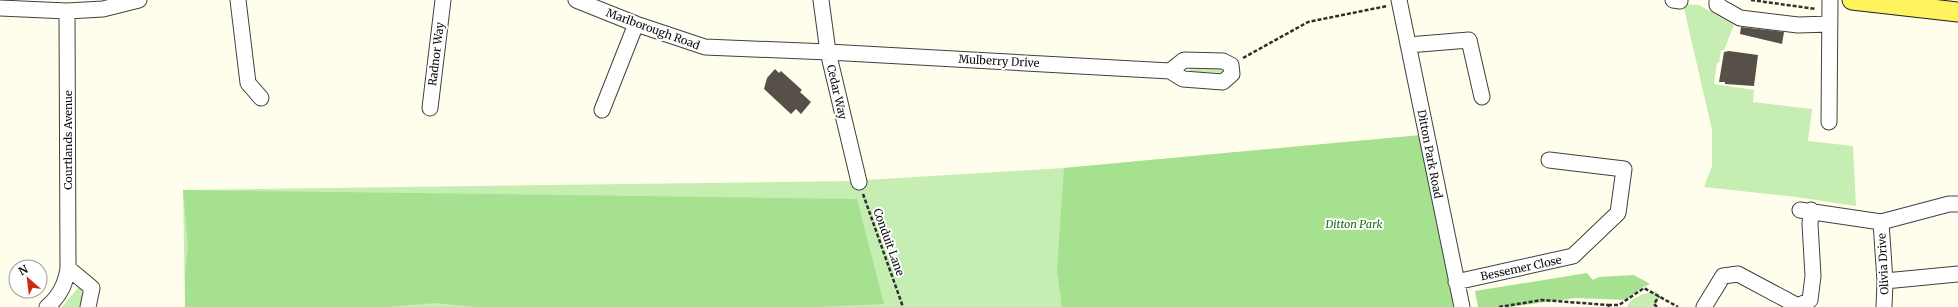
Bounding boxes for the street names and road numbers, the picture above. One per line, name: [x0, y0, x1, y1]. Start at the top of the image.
street label: Marlborough Road: [604, 6, 702, 53]
street label: Radnor Way: [425, 21, 447, 87]
street label: Mulberry Drive: [958, 52, 1040, 70]
street label: Cedar Way: [824, 63, 850, 121]
street label: Courtlands Avenue: [61, 90, 75, 190]
street label: Ditton Park Road: [1415, 108, 1446, 200]
street label: Conduit Lane: [870, 206, 908, 278]
street label: Olivia Drive: [1874, 233, 1892, 295]
street label: Bessemer Close: [1479, 253, 1563, 283]

